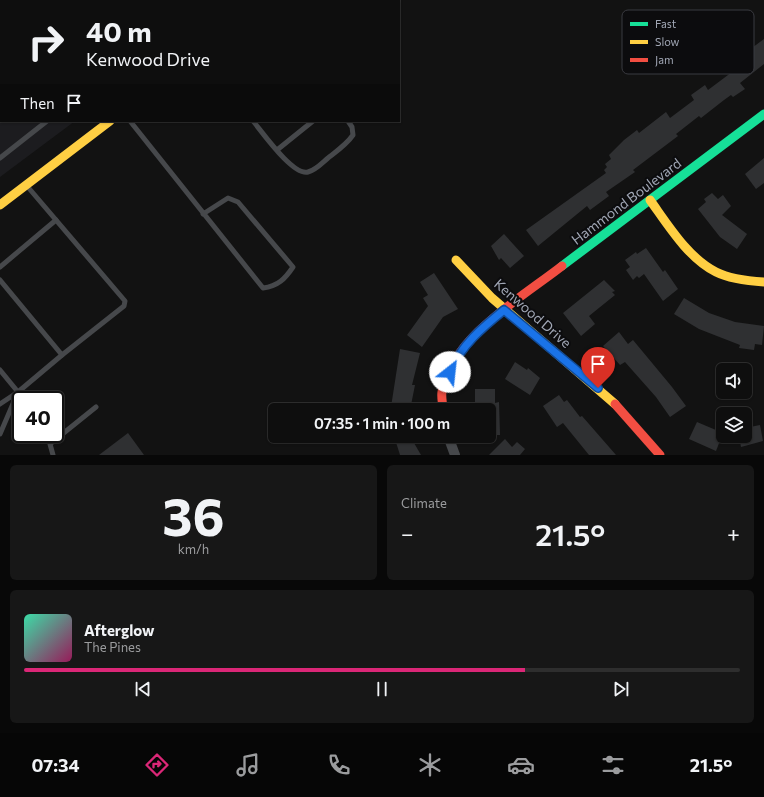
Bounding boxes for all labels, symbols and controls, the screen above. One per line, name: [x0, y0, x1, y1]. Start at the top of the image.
legend: [622, 10, 754, 74]
text: 40 m: [86, 14, 152, 48]
icon: right: [20, 16, 72, 68]
text: Fast: [655, 17, 677, 30]
text: Slow: [655, 35, 680, 48]
text: Kenwood Drive: [86, 48, 210, 70]
text: Jam: [655, 53, 674, 67]
icon: arrive: [63, 92, 85, 114]
text: Then: [20, 94, 55, 112]
street label: Hammond Boulevard: [568, 154, 684, 248]
street label: Kenwood Drive: [491, 275, 575, 351]
pin: [581, 347, 615, 388]
position arrow: [429, 351, 471, 393]
icon: arrive: [587, 353, 609, 375]
map controls: [716, 363, 752, 443]
button: sound: [716, 363, 752, 399]
speed limit sign: 40: [12, 391, 64, 443]
button: layers: [716, 407, 752, 443]
text: 07:35 · 1 min · 100 m: [314, 414, 450, 432]
text: 36: [162, 483, 225, 547]
text: Climate: [401, 495, 447, 511]
text: 21.5°: [535, 515, 605, 552]
text: −: [401, 520, 414, 547]
text: +: [727, 520, 740, 547]
text: km/h: [178, 541, 209, 557]
text: Afterglow: [84, 621, 154, 639]
text: The Pines: [84, 639, 141, 655]
icon: previous: [132, 678, 154, 700]
icon: pause: [371, 678, 393, 700]
icon: next: [610, 678, 632, 700]
icon: directions: [143, 751, 171, 779]
icon: music: [234, 751, 262, 779]
icon: phone: [325, 751, 353, 779]
icon: climate: [416, 751, 444, 779]
icon: car: [507, 751, 535, 779]
icon: filters: [599, 751, 627, 779]
text: 07:34: [32, 754, 80, 776]
text: 21.5°: [690, 754, 732, 776]

